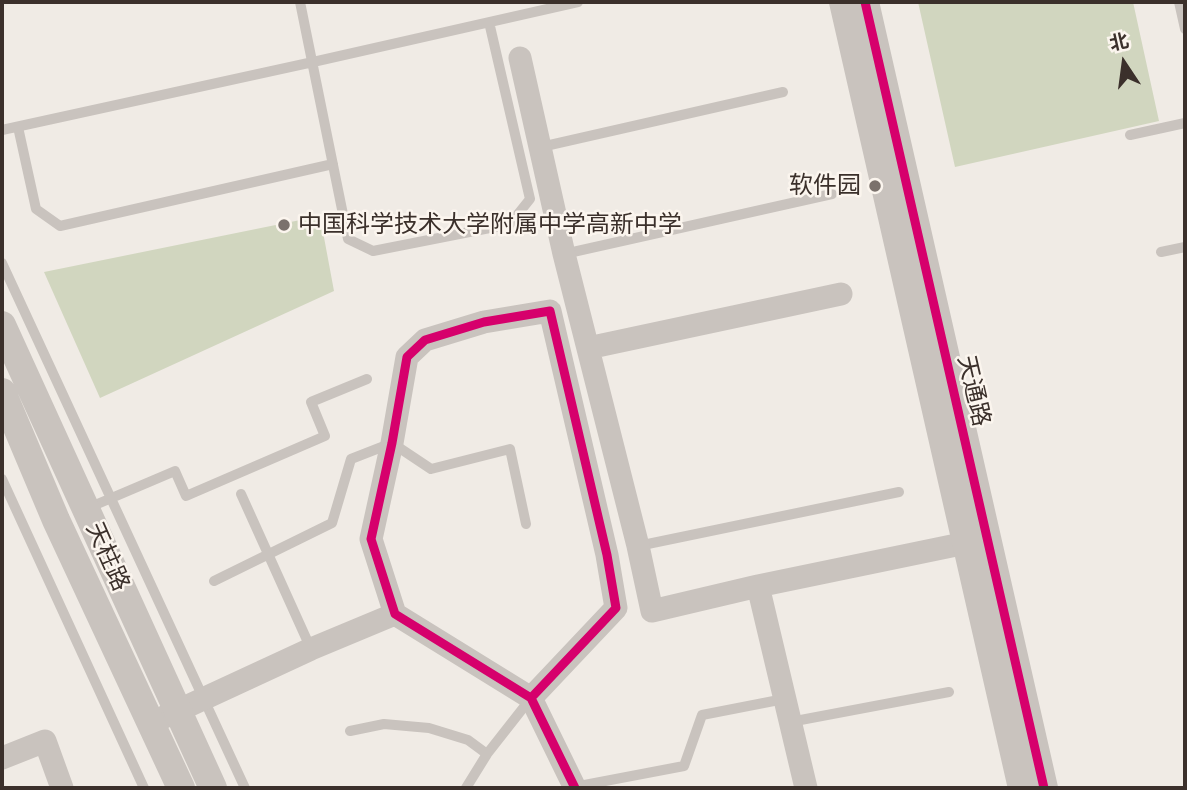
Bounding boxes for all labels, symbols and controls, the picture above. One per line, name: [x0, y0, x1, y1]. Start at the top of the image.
north arrow: [1089, 28, 1159, 98]
text: 北: [1107, 29, 1131, 55]
place label: 软件园: [789, 172, 861, 200]
marker: 软件园: [867, 178, 883, 194]
place label: 中国科学技术大学附属中学高新中学: [298, 211, 682, 239]
marker: 中国科学技术大学附属中学高新中学: [276, 217, 292, 233]
street label: 天通路: [951, 353, 995, 429]
street label: 天柱路: [79, 518, 135, 596]

